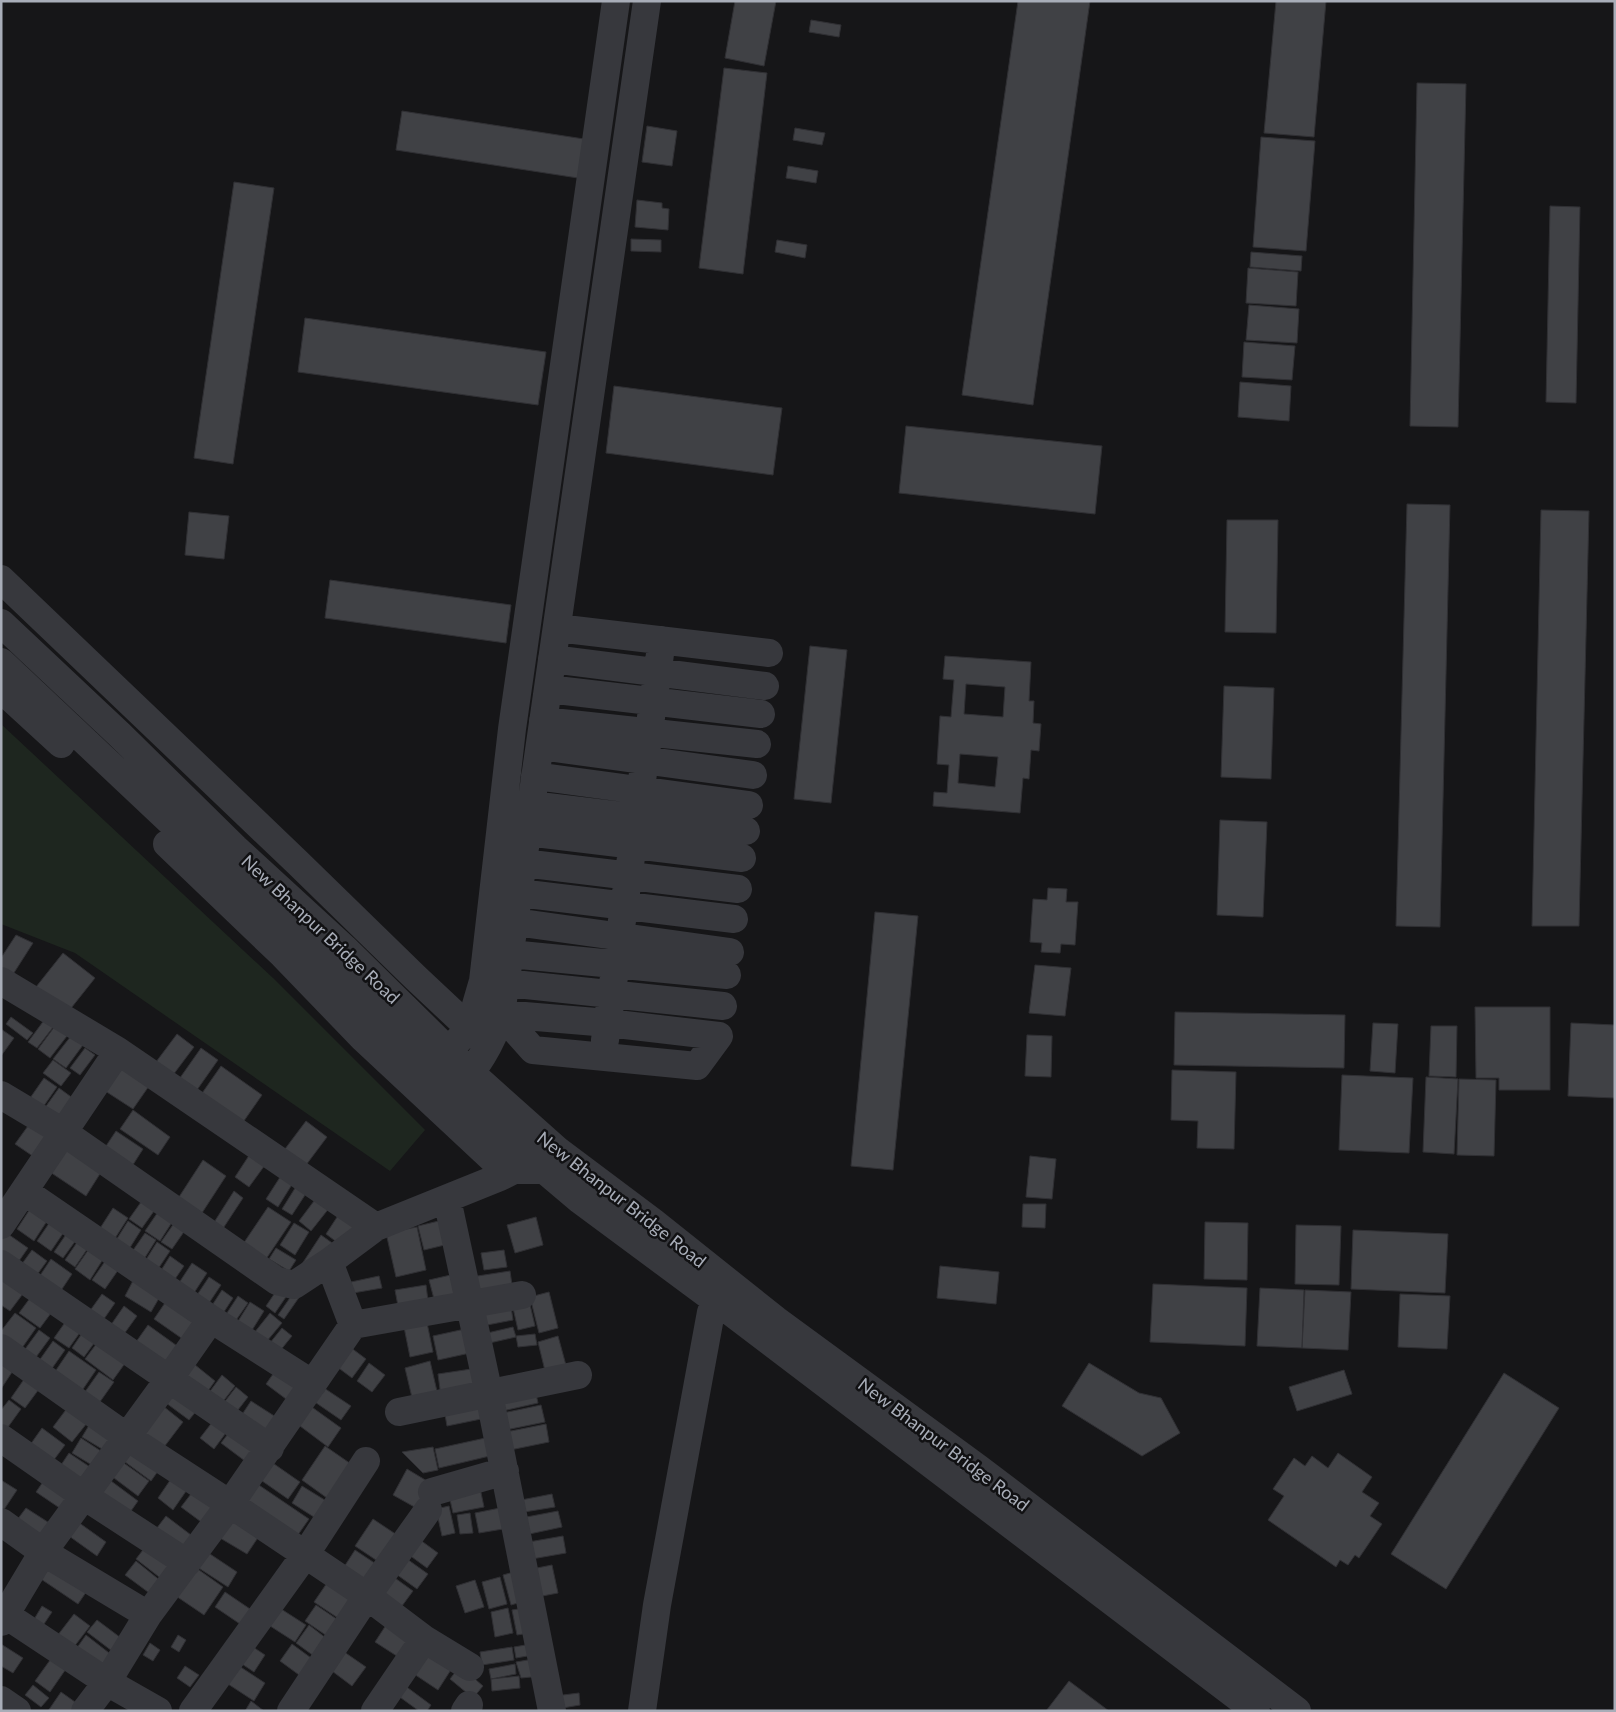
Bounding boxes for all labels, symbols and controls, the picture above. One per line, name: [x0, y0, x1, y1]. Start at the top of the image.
street label: New Bhanpur Bridge Road: [237, 850, 405, 1008]
street label: New Bhanpur Bridge Road: [533, 1126, 711, 1272]
street label: New Bhanpur Bridge Road: [854, 1373, 1034, 1515]

